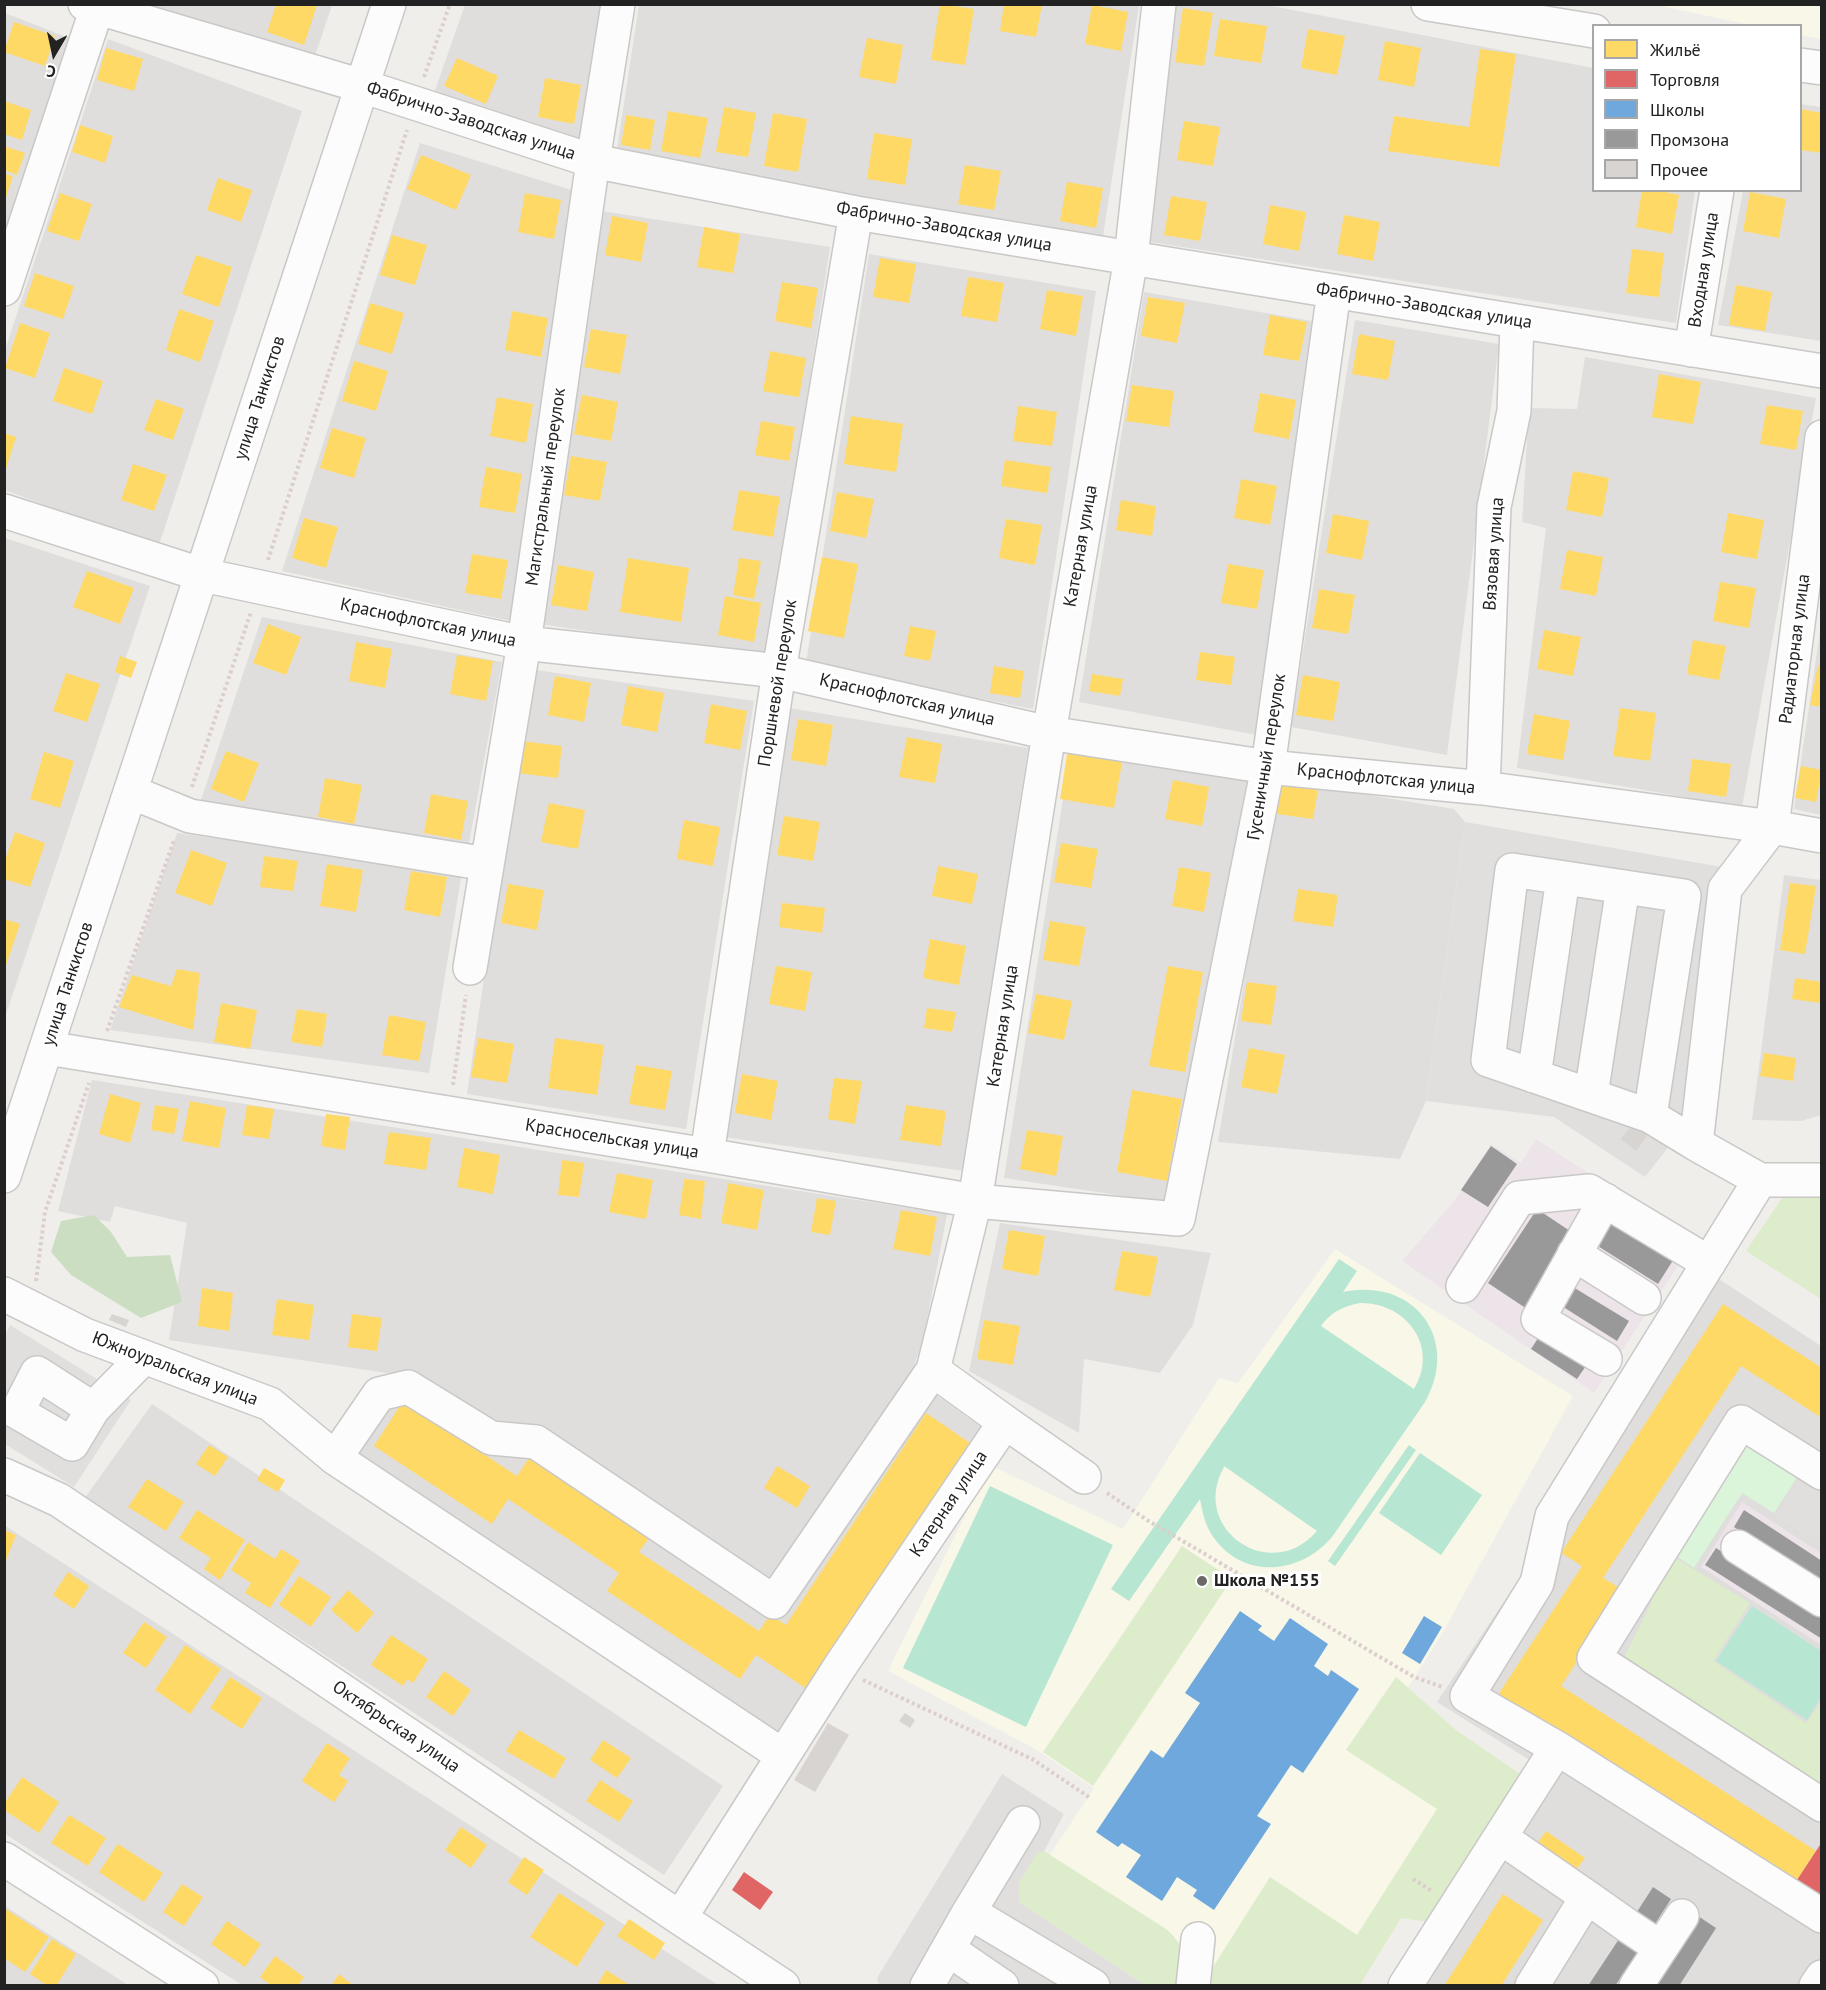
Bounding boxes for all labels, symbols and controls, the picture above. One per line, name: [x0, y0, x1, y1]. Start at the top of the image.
north arrow: [24, 24, 84, 84]
legend: [1592, 24, 1802, 192]
text: Жильё: [1650, 38, 1701, 61]
text: С: [45, 61, 57, 82]
text: Торговля: [1650, 68, 1720, 91]
street label: Фабрично-Заводская улица: [364, 77, 578, 165]
text: Школы: [1650, 98, 1705, 121]
text: Промзона: [1650, 128, 1729, 151]
text: Прочее: [1650, 158, 1708, 181]
street label: Фабрично-Заводская улица: [834, 197, 1054, 257]
street label: Входная улица: [1684, 211, 1724, 329]
street label: Фабрично-Заводская улица: [1314, 278, 1534, 334]
street label: улица Танкистов: [230, 333, 290, 463]
street label: Магистральный переулок: [521, 387, 571, 587]
street label: Катерная улица: [1060, 483, 1102, 609]
street label: Вязовая улица: [1479, 497, 1509, 611]
street label: Радиаторная улица: [1775, 573, 1815, 725]
street label: Краснофлотская улица: [338, 594, 518, 652]
street label: Поршневой переулок: [754, 598, 802, 768]
street label: Краснофлотская улица: [817, 669, 997, 731]
street label: Гусеничный переулок: [1243, 672, 1291, 842]
street label: Краснофлотская улица: [1296, 759, 1476, 799]
street label: улица Танкистов: [38, 919, 98, 1049]
street label: Катерная улица: [983, 963, 1023, 1089]
street label: Красносельская улица: [524, 1115, 700, 1163]
street label: Южноуральская улица: [89, 1327, 261, 1411]
street label: Катерная улица: [906, 1447, 992, 1561]
place label: Школа №155: [1214, 1570, 1320, 1592]
marker: Школа №155: [1195, 1574, 1209, 1588]
street label: Октябрьская улица: [328, 1676, 464, 1778]

